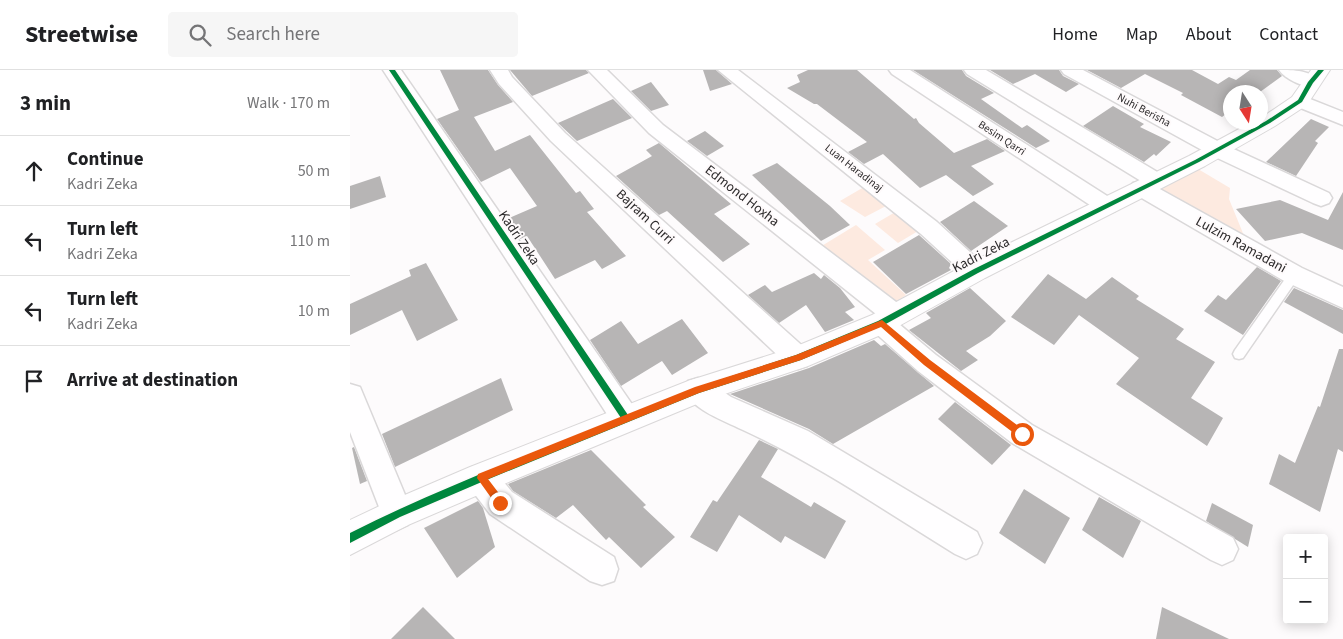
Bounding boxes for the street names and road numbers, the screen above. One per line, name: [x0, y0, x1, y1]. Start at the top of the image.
street label: Nuhi Berisha: [1115, 90, 1173, 130]
street label: Besim Qarri: [975, 117, 1029, 159]
street label: Luan Haradinaj: [822, 141, 886, 195]
street label: Edmond Hoxha: [700, 160, 784, 232]
street label: Bajram Curri: [611, 185, 679, 249]
street label: Kadri Zeka: [493, 207, 545, 269]
street label: Lulzim Ramadani: [1192, 212, 1290, 278]
street label: Kadri Zeka: [949, 232, 1013, 278]

